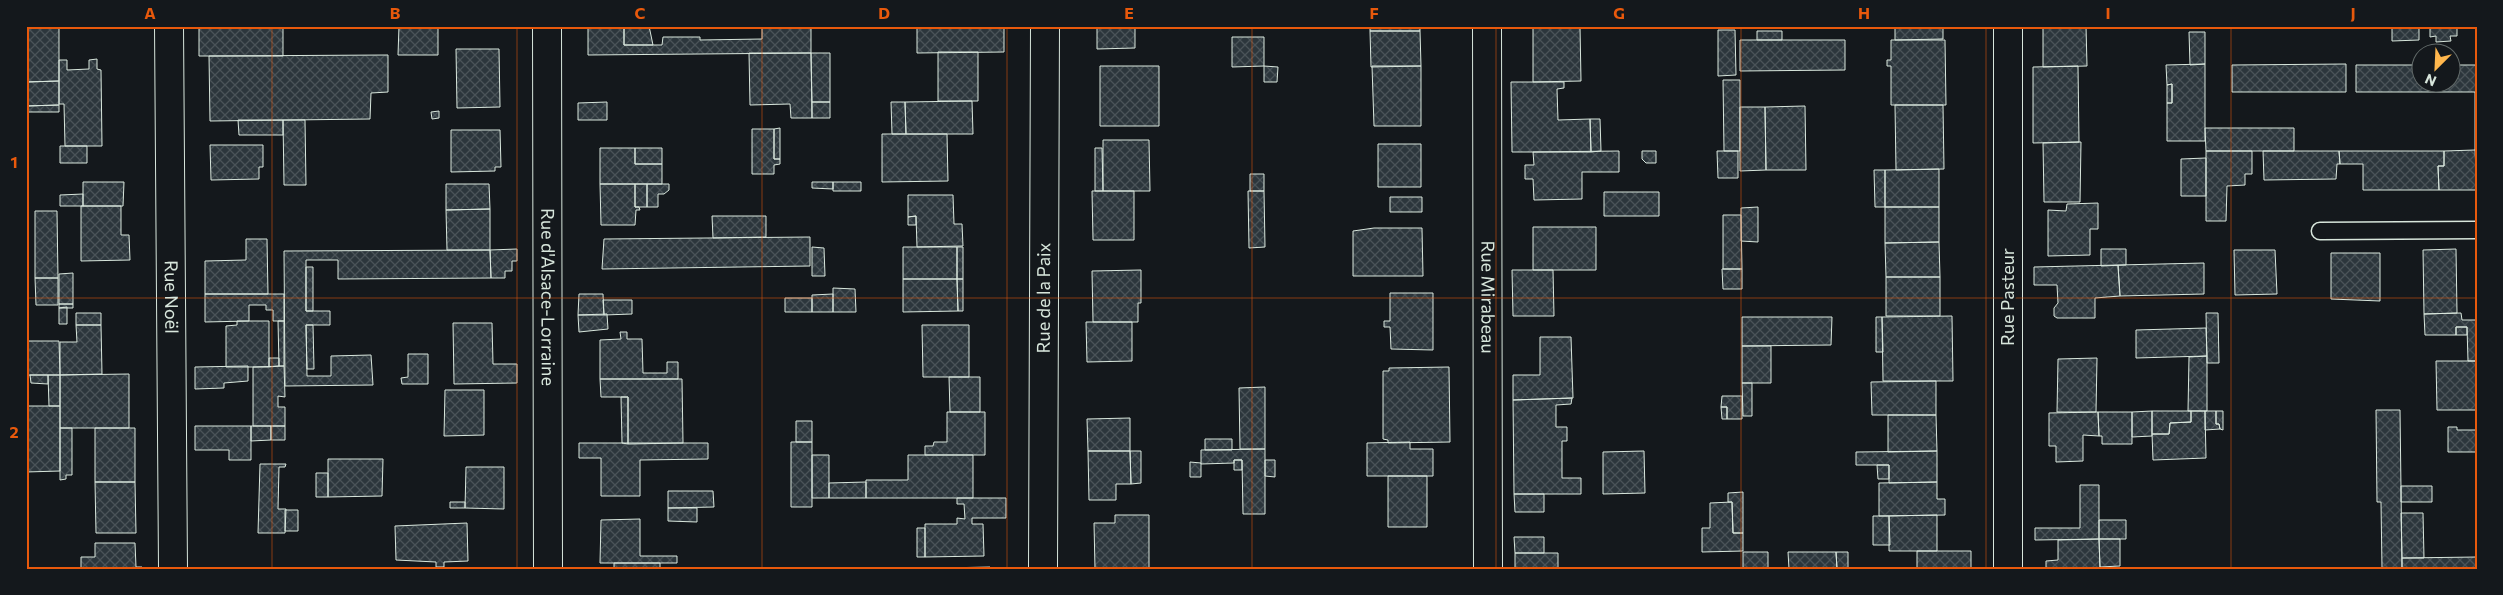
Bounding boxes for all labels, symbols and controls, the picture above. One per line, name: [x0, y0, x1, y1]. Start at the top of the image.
text: A: [144, 3, 156, 22]
text: B: [390, 3, 401, 22]
text: C: [635, 3, 646, 22]
text: D: [878, 3, 890, 22]
text: E: [1124, 3, 1134, 22]
text: F: [1369, 3, 1379, 22]
text: G: [1613, 3, 1625, 22]
text: H: [1858, 3, 1870, 22]
text: I: [2105, 3, 2111, 22]
text: J: [2350, 3, 2356, 22]
north arrow: [2410, 42, 2460, 92]
text: N: [2422, 70, 2439, 90]
text: 1: [10, 152, 18, 171]
street label: Rue d'Alsace-Lorraine: [537, 208, 560, 386]
street label: Rue Mirabeau: [1477, 241, 1500, 353]
street label: Rue de la Paix: [1032, 242, 1054, 353]
street label: Rue Pasteur: [1996, 248, 2018, 346]
street label: Rue Noël: [161, 260, 183, 334]
text: 2: [9, 422, 19, 441]

